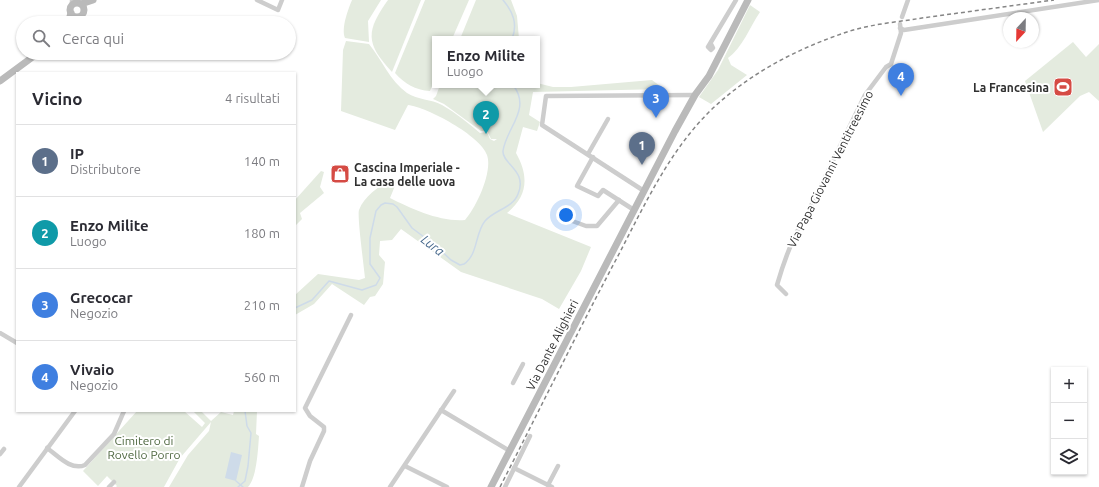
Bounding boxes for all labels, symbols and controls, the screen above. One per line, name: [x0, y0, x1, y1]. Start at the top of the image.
north arrow: [1003, 12, 1039, 48]
search box: [16, 16, 296, 60]
icon: search: [30, 27, 52, 49]
text: Cerca qui: [62, 30, 124, 47]
popup: [432, 36, 540, 88]
text: Enzo Milite: [447, 47, 525, 64]
pin: 4: [888, 63, 914, 96]
text: Luogo: [447, 64, 483, 78]
sports icon: La Francesina: [1052, 76, 1074, 98]
place label: La Francesina: [973, 81, 1049, 94]
pin: 3: [643, 85, 669, 118]
street label: Via Papa Giovanni Ventitreesimo: [785, 88, 875, 250]
text: Vicino: [32, 89, 82, 108]
text: 4 risultati: [225, 91, 280, 105]
pin: 2: [473, 101, 499, 134]
pin: 1: [629, 132, 655, 165]
text: IP: [70, 145, 84, 162]
text: 1: [41, 154, 49, 168]
text: 140 m: [244, 154, 280, 168]
place label: Cascina Imperiale - La casa delle uova: [354, 161, 460, 188]
text: Distributore: [70, 162, 141, 176]
shop icon: Cascina Imperiale - La casa delle uova: [329, 163, 351, 185]
your location: [556, 205, 576, 225]
text: Enzo Milite: [70, 217, 149, 234]
text: 2: [41, 226, 49, 240]
text: 180 m: [244, 226, 280, 240]
water label: Lura: [419, 232, 447, 258]
text: Luogo: [70, 234, 107, 248]
text: Grecocar: [70, 289, 133, 306]
street label: Via Dante Alighieri: [524, 297, 581, 393]
text: 3: [41, 298, 49, 312]
text: 210 m: [244, 298, 280, 312]
text: Negozio: [70, 306, 118, 320]
text: Vivaio: [70, 361, 114, 378]
map controls: [1051, 367, 1087, 475]
button: +: [1051, 367, 1087, 403]
text: 4: [41, 370, 49, 384]
text: 560 m: [244, 370, 280, 384]
text: Negozio: [70, 378, 118, 392]
button: −: [1051, 403, 1087, 439]
park label: Cimitero di Rovello Porro: [107, 434, 181, 461]
button: layers: [1051, 439, 1087, 475]

